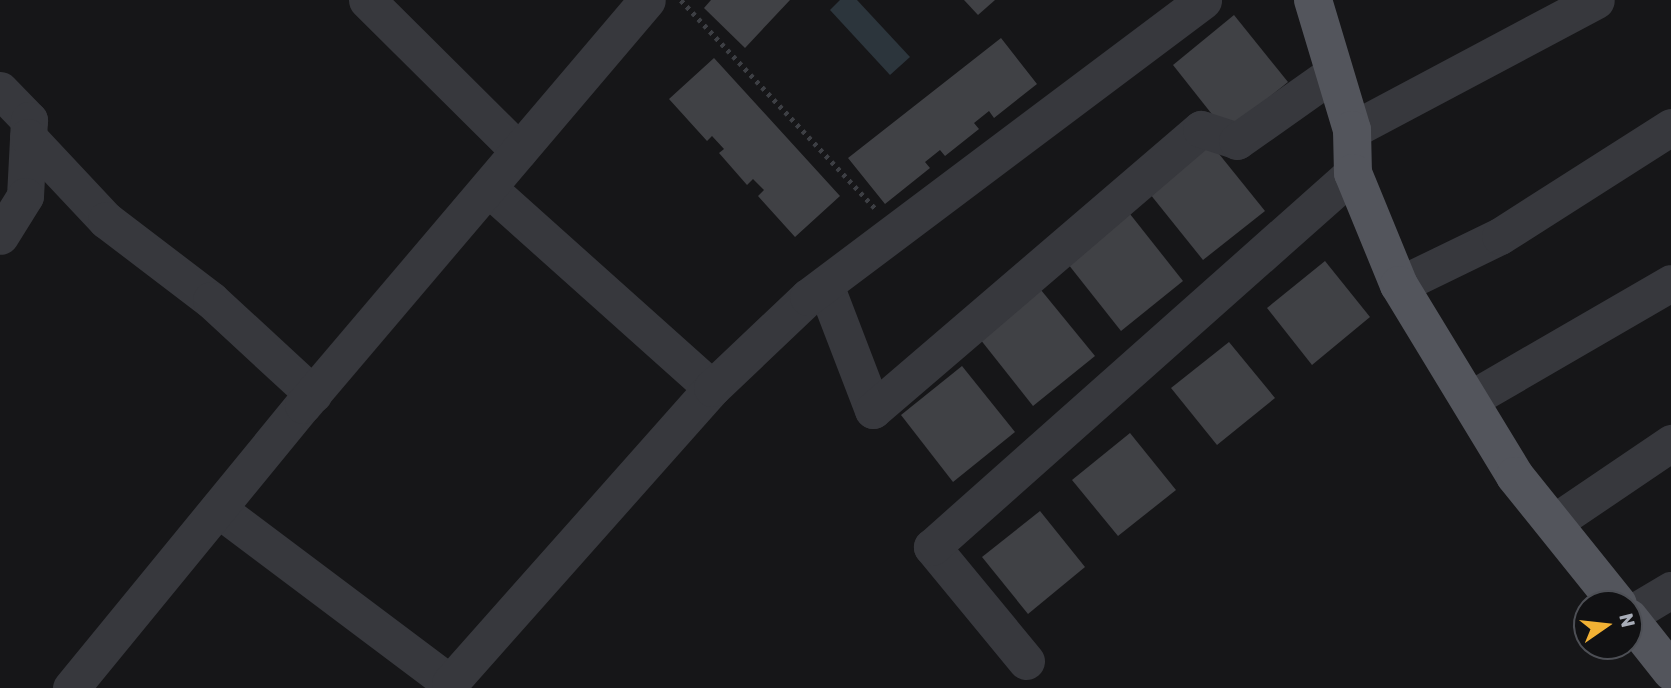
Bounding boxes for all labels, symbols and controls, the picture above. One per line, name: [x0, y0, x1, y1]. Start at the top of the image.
north arrow: [1573, 590, 1643, 660]
text: N: [1614, 611, 1640, 630]

